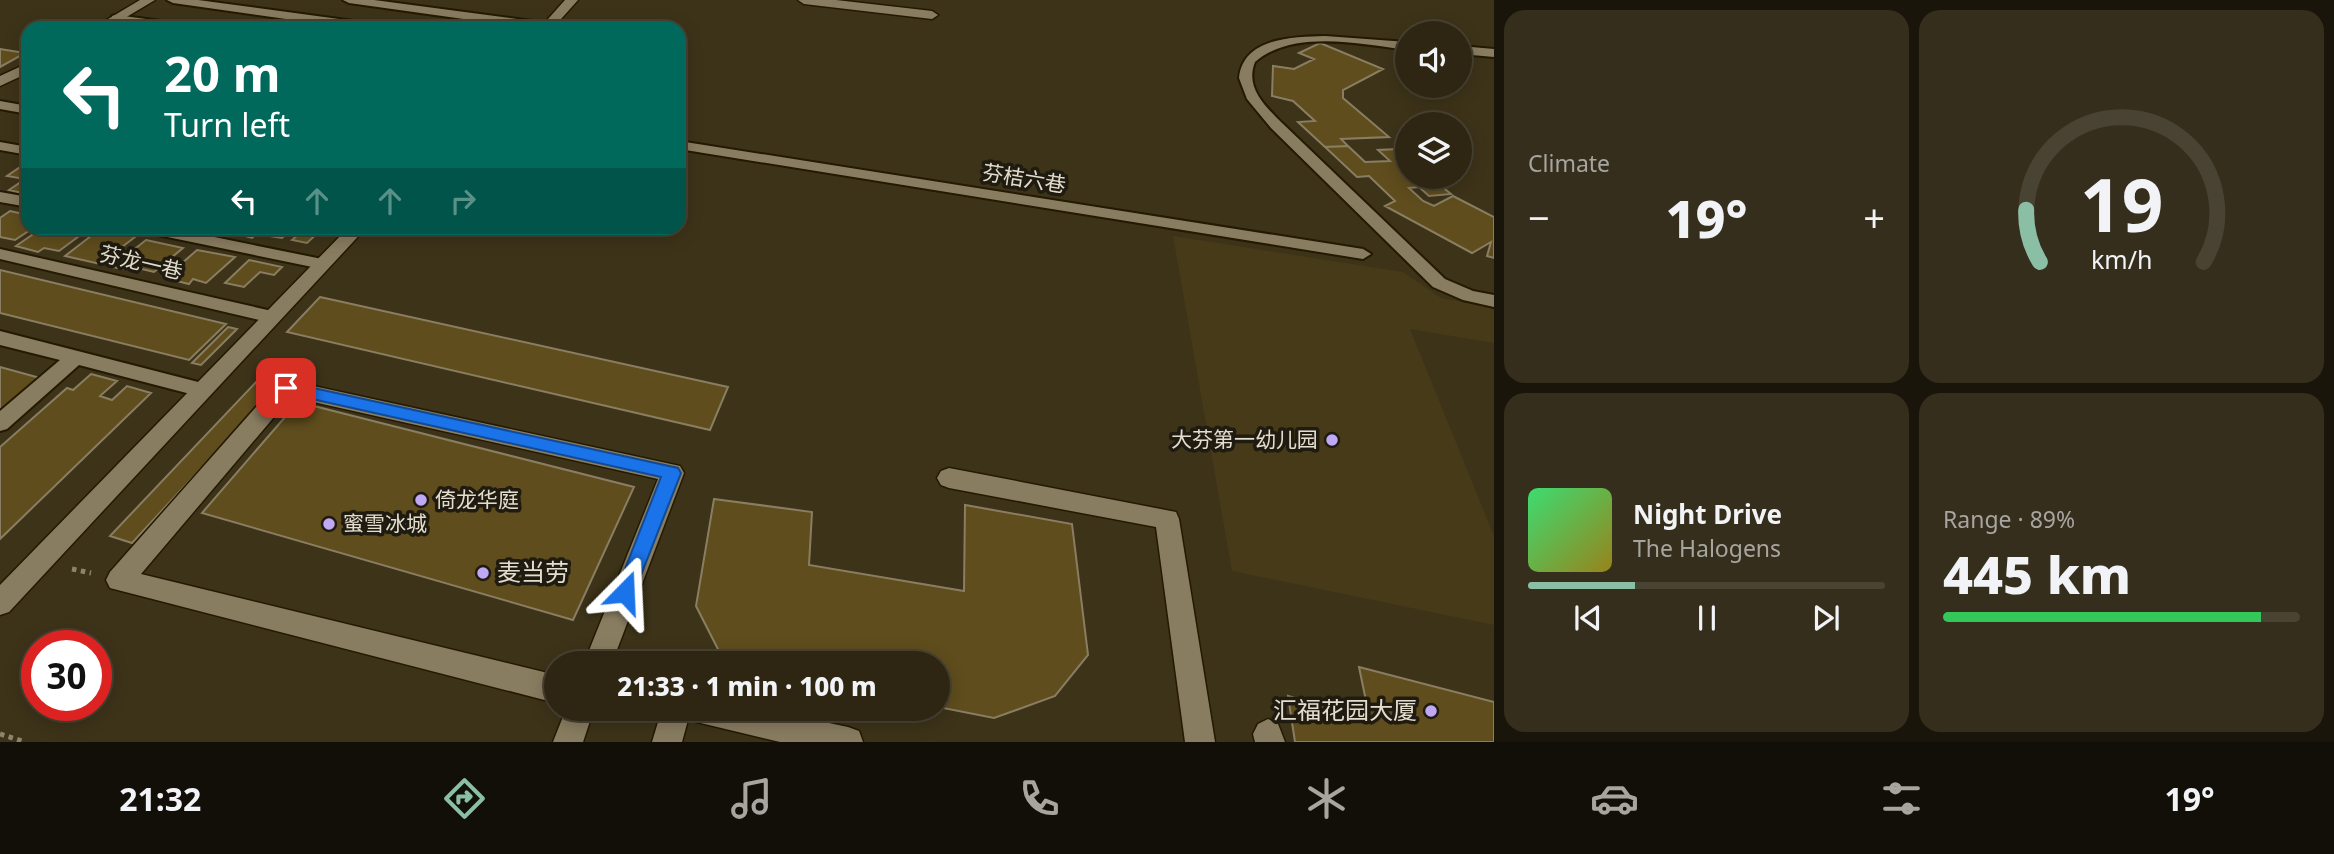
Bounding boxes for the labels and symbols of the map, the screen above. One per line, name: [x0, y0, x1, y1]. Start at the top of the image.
street label: 芬桔六巷: [980, 158, 1068, 198]
street label: 芬龙一巷: [97, 239, 185, 285]
pin: [256, 358, 316, 418]
place label: 大芬第一幼儿园: [1171, 425, 1318, 453]
marker: 大芬第一幼儿园: [1324, 432, 1340, 448]
place label: 倚龙华庭: [435, 485, 519, 513]
marker: 倚龙华庭: [413, 492, 429, 508]
place label: 蜜雪冰城: [343, 509, 427, 537]
marker: 蜜雪冰城: [321, 516, 337, 532]
place label: 麦当劳: [497, 555, 569, 588]
position arrow: [588, 555, 662, 629]
marker: 麦当劳: [475, 565, 491, 581]
speed limit sign: 30: [21, 630, 112, 721]
place label: 汇福花园大厦: [1273, 693, 1417, 726]
marker: 汇福花园大厦: [1423, 703, 1439, 719]

